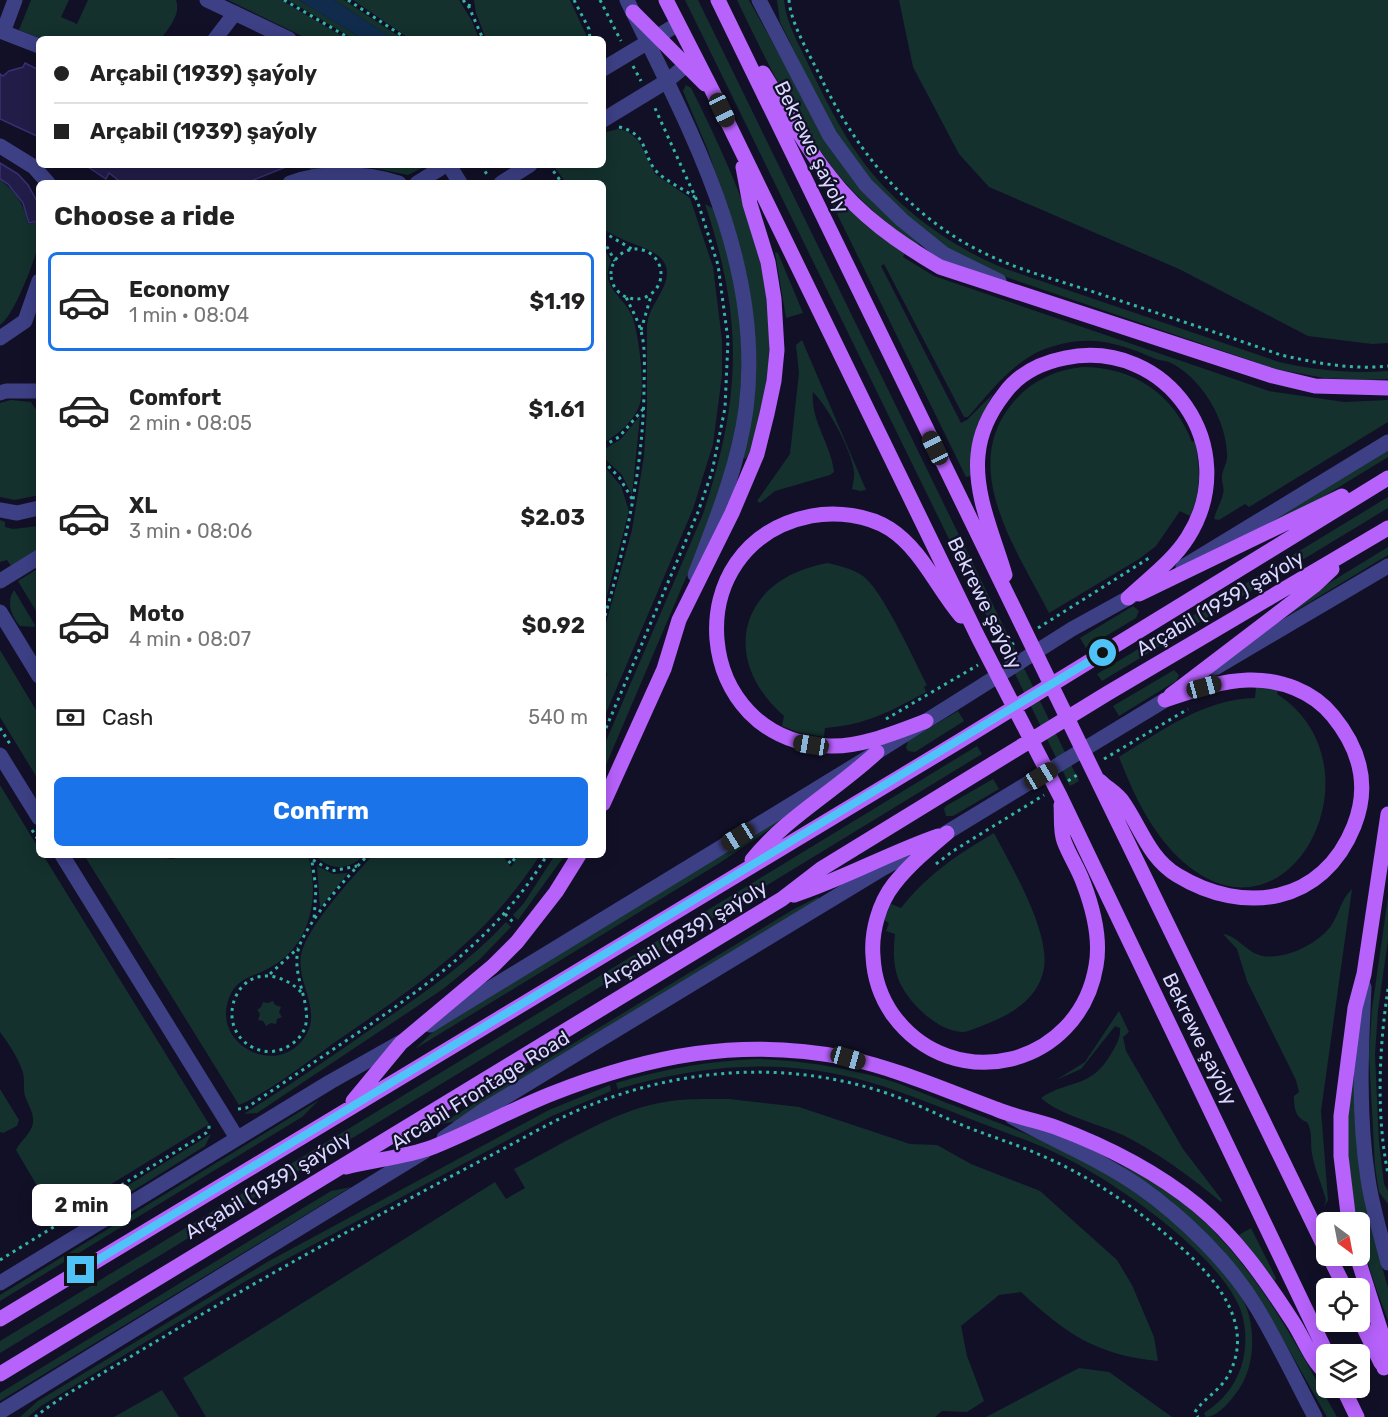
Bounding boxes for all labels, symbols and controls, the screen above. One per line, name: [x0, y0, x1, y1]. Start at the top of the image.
text: Arçabil (1939) şaýoly: [90, 60, 317, 87]
street label: Bekrewe şaýoly: [770, 77, 854, 217]
car: [706, 90, 738, 130]
text: Arçabil (1939) şaýoly: [90, 118, 317, 145]
text: Choose a ride: [54, 200, 235, 232]
icon: car: [57, 275, 111, 329]
text: Economy: [129, 276, 230, 303]
text: $1.19: [530, 288, 585, 315]
text: 1 min · 08:04: [129, 303, 249, 327]
icon: car: [57, 383, 111, 437]
text: Comfort: [129, 384, 221, 411]
text: $1.61: [528, 396, 585, 423]
text: 2 min · 08:05: [129, 411, 252, 435]
car: [919, 428, 951, 468]
icon: car: [57, 491, 111, 545]
text: XL: [129, 492, 157, 519]
text: $2.03: [520, 504, 585, 531]
text: 3 min · 08:06: [129, 519, 252, 543]
street label: Bekrewe şaýoly: [943, 533, 1027, 673]
street label: Arçabil (1939) şaýoly: [1132, 545, 1308, 661]
icon: car: [57, 599, 111, 653]
text: Moto: [129, 600, 184, 627]
text: $0.92: [522, 612, 585, 639]
text: 4 min · 08:07: [129, 627, 251, 651]
route start: [1089, 639, 1116, 666]
car: [1184, 674, 1224, 700]
icon: cash: [54, 701, 87, 734]
text: Cash: [102, 704, 153, 731]
text: 540 m: [528, 705, 588, 729]
car: [792, 733, 830, 757]
car: [1021, 759, 1061, 793]
button: Confirm: [54, 777, 588, 846]
car: [718, 820, 758, 854]
street label: Arçabil (1939) şaýoly: [597, 875, 771, 993]
street label: Bekrewe şaýoly: [1158, 969, 1242, 1109]
street label: Arcabil Frontage Road: [386, 1025, 574, 1155]
car: [828, 1044, 868, 1072]
street label: Arçabil (1939) şaýoly: [181, 1126, 355, 1244]
callout: 2 min: [32, 1183, 130, 1225]
text: 2 min: [54, 1193, 109, 1217]
north arrow: [1316, 1212, 1370, 1266]
map controls: [1316, 1212, 1370, 1398]
route end: [67, 1256, 94, 1283]
button: locate: [1316, 1278, 1370, 1332]
button: layers: [1316, 1344, 1370, 1398]

